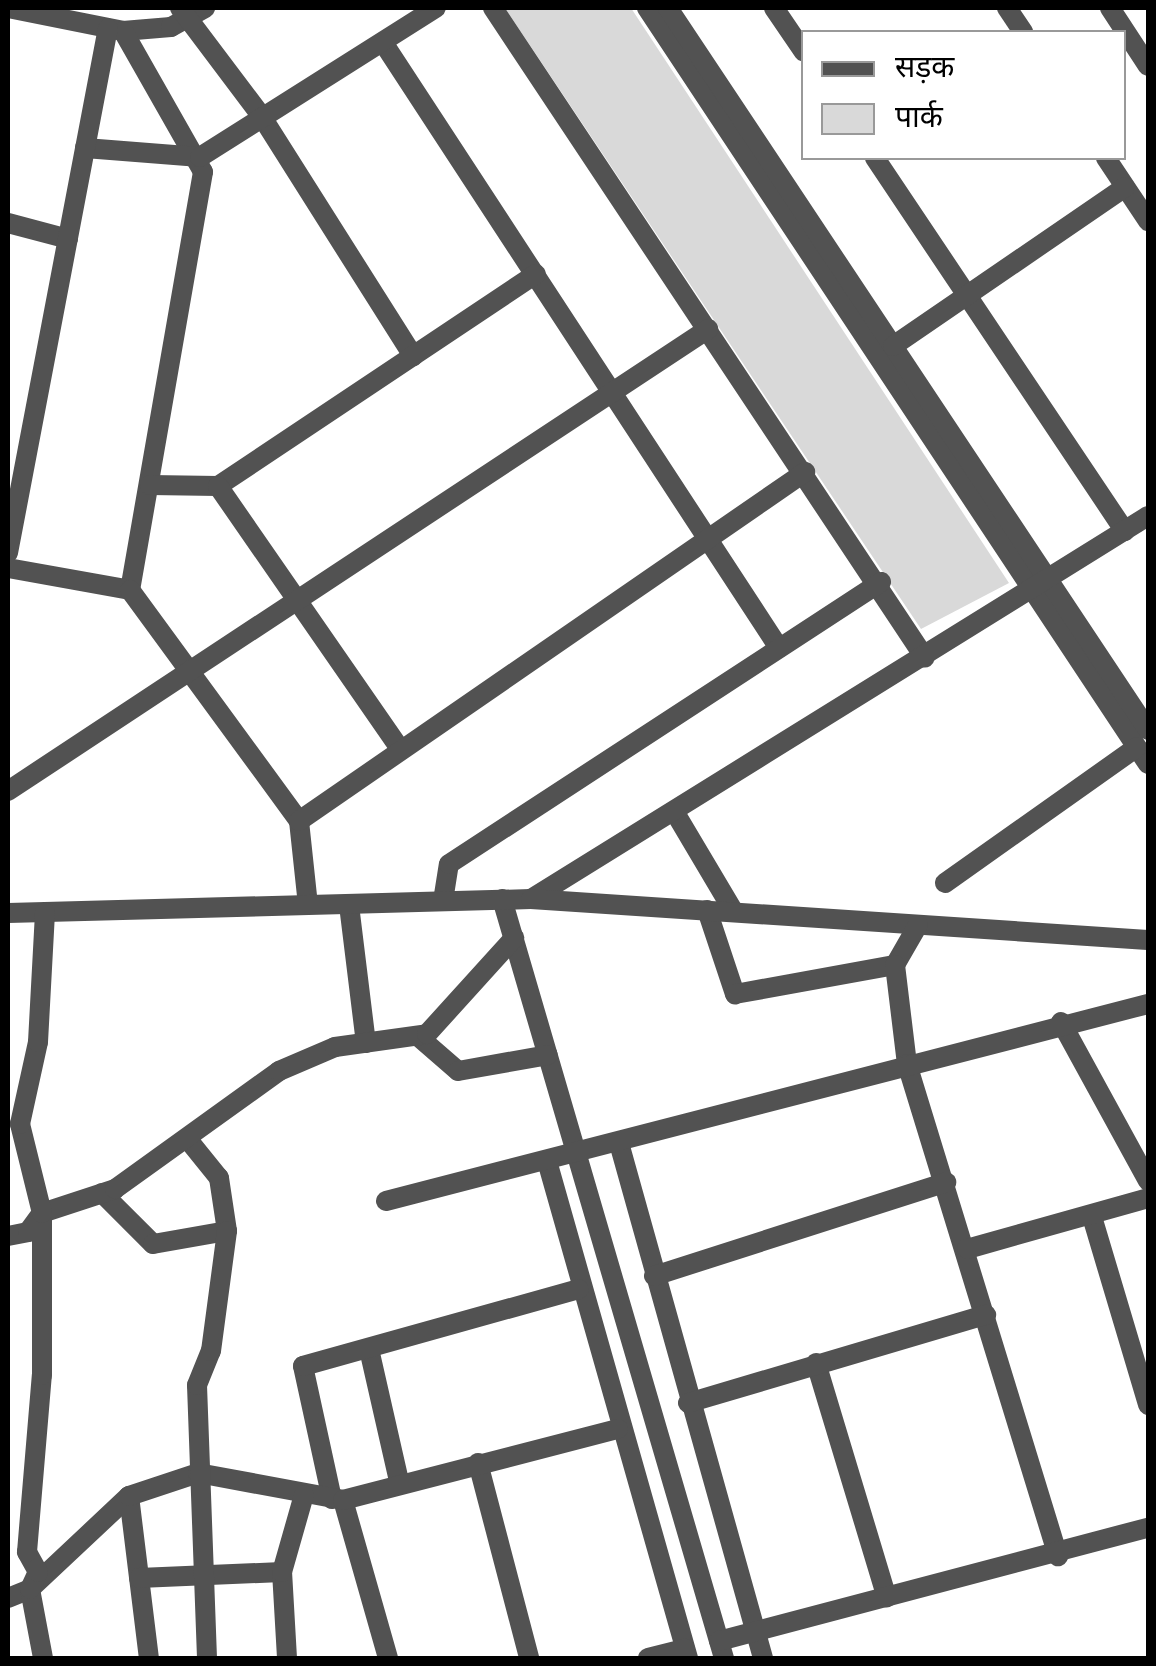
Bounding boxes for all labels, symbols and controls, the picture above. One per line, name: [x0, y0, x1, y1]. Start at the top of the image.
legend: [801, 30, 1126, 160]
text: सड़क: [895, 49, 954, 85]
text: पार्क: [895, 99, 943, 135]

